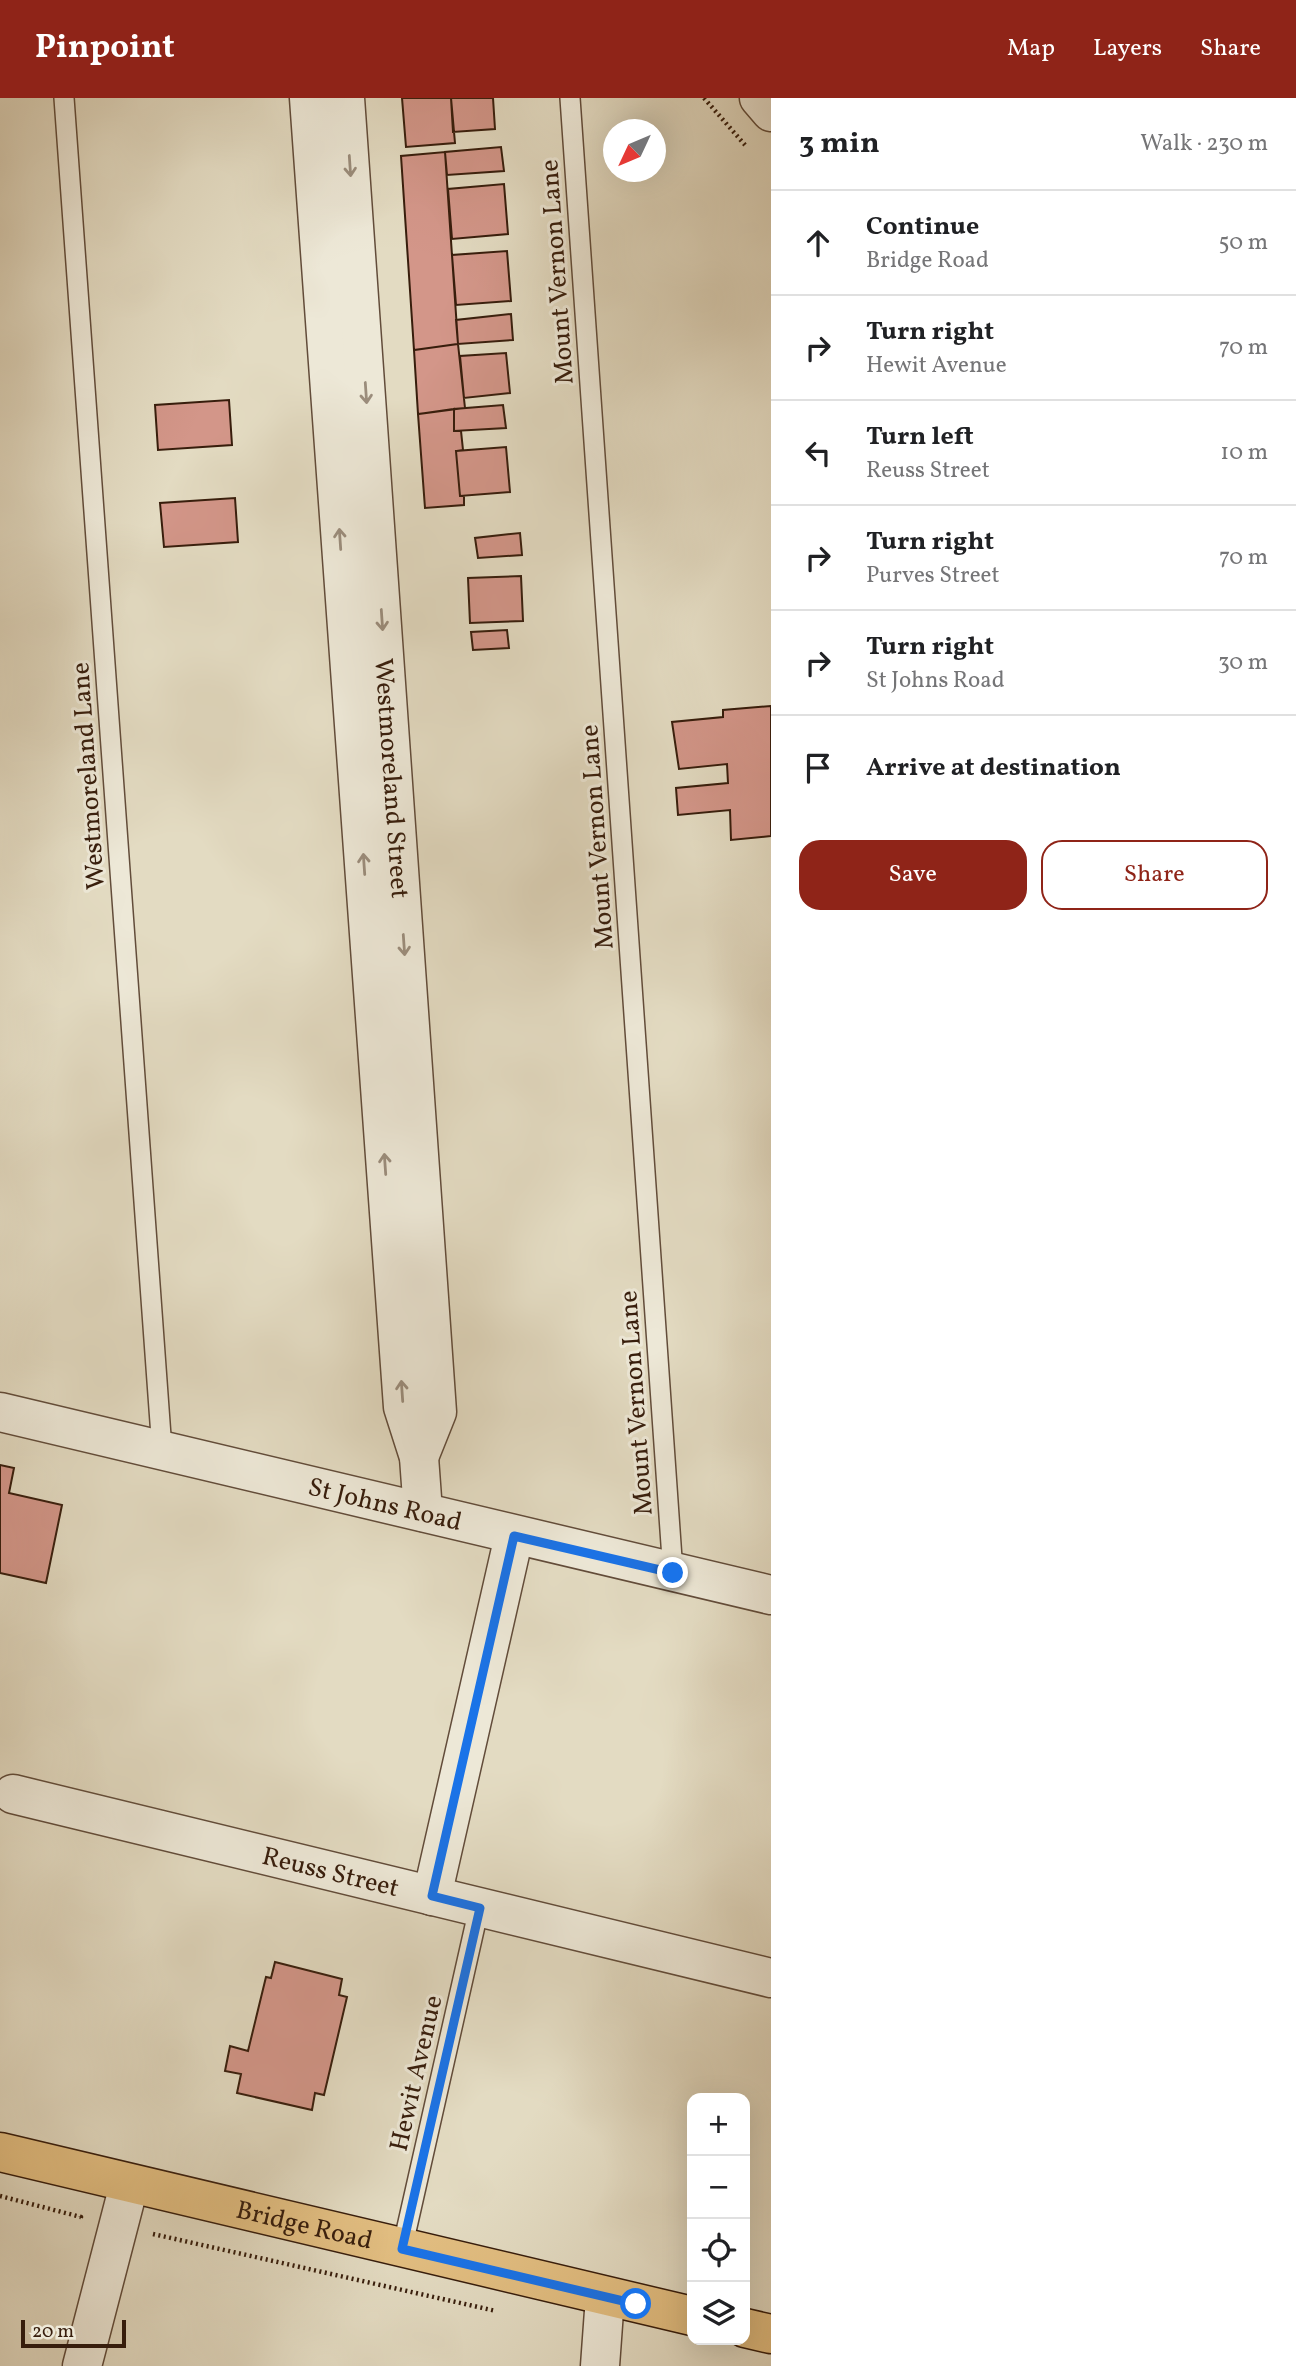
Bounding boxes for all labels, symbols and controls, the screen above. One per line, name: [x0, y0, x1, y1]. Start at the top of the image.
text: Pinpoint: [35, 26, 175, 72]
text: Map: [1007, 32, 1055, 66]
text: Layers: [1093, 32, 1162, 66]
text: Share: [1200, 32, 1261, 66]
north arrow: [603, 119, 666, 182]
text: 3 min: [799, 123, 880, 165]
text: Walk · 230 m: [1140, 128, 1268, 160]
one-way arrow: [343, 154, 356, 177]
street label: Mount Vernon Lane: [532, 158, 584, 385]
text: Continue: [866, 209, 979, 245]
icon: ahead: [799, 224, 837, 262]
text: 50 m: [1219, 227, 1268, 259]
text: Bridge Road: [866, 245, 989, 277]
text: Turn right: [866, 314, 994, 350]
icon: right: [799, 329, 837, 367]
text: 70 m: [1219, 332, 1268, 364]
text: Hewit Avenue: [866, 350, 1007, 382]
one-way arrow: [359, 381, 372, 404]
text: Turn left: [866, 419, 974, 455]
icon: left: [799, 434, 837, 472]
text: 10 m: [1220, 437, 1268, 469]
text: Reuss Street: [866, 455, 990, 487]
text: Turn right: [866, 524, 994, 560]
one-way arrow: [334, 528, 347, 551]
icon: right: [799, 539, 837, 577]
text: 70 m: [1219, 542, 1268, 574]
text: Purves Street: [866, 560, 1000, 592]
one-way arrow: [375, 608, 388, 631]
text: Turn right: [866, 629, 994, 665]
icon: right: [799, 644, 837, 682]
text: 30 m: [1218, 647, 1268, 679]
street label: Westmoreland Street: [364, 657, 417, 900]
street label: Westmoreland Lane: [63, 661, 115, 891]
text: St Johns Road: [866, 665, 1005, 697]
street label: Mount Vernon Lane: [572, 723, 624, 950]
icon: arrive: [799, 749, 837, 787]
text: Arrive at destination: [866, 750, 1121, 786]
button: Save: [799, 840, 1027, 910]
button: Share: [1041, 840, 1268, 910]
one-way arrow: [357, 853, 370, 876]
one-way arrow: [398, 933, 411, 956]
one-way arrow: [378, 1153, 391, 1176]
street label: Mount Vernon Lane: [611, 1289, 663, 1516]
one-way arrow: [395, 1380, 408, 1403]
street label: St Johns Road: [304, 1470, 465, 1541]
route end: [657, 1557, 688, 1588]
street label: Reuss Street: [258, 1839, 403, 1907]
street label: Hewit Avenue: [382, 1992, 452, 2155]
map controls: [687, 2093, 750, 2345]
button: +: [687, 2093, 750, 2156]
button: −: [687, 2156, 750, 2219]
street label: Bridge Road: [232, 2193, 376, 2260]
button: locate: [687, 2219, 750, 2282]
button: layers: [687, 2282, 750, 2345]
route start: [620, 2288, 651, 2319]
scale bar: [21, 2317, 126, 2349]
text: 20 m: [32, 2319, 74, 2345]

